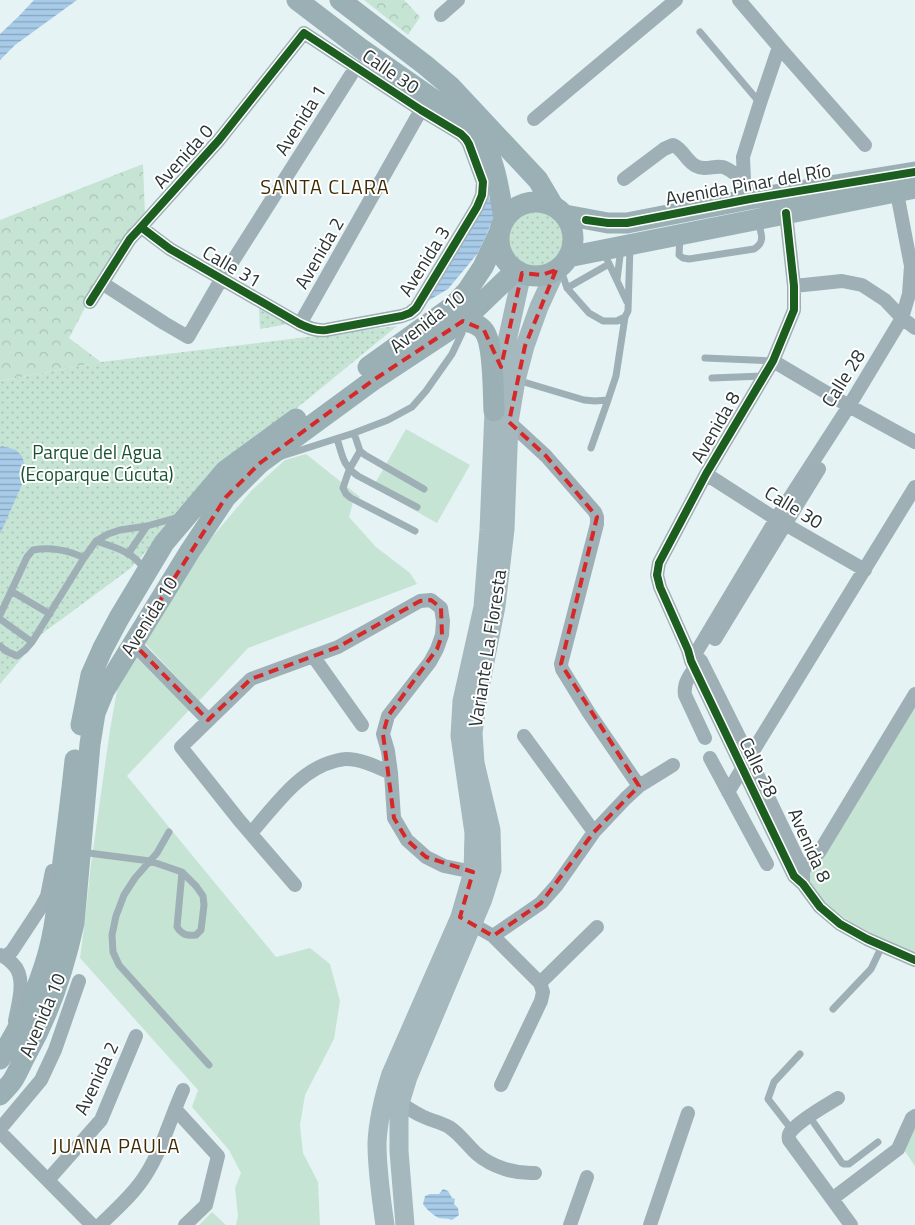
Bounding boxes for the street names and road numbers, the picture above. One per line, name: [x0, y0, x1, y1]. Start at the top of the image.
street label: Calle 30: [357, 41, 426, 100]
street label: Avenida 1: [267, 79, 333, 161]
street label: Avenida 0: [146, 117, 220, 194]
street label: Avenida Pinar del Río: [663, 155, 833, 212]
street label: Avenida 2: [286, 212, 351, 294]
street label: Avenida 3: [391, 220, 457, 302]
street label: Calle 31: [197, 237, 267, 294]
street label: Avenida 10: [383, 282, 471, 359]
street label: Calle 28: [813, 343, 872, 412]
street label: Avenida 8: [682, 385, 747, 468]
street label: Calle 30: [759, 478, 829, 535]
street label: Variante La Floresta: [460, 567, 513, 729]
street label: Avenida 10: [113, 570, 184, 661]
street label: Calle 28: [732, 732, 787, 802]
street label: Avenida 8: [781, 803, 840, 887]
street label: Avenida 10: [11, 968, 72, 1061]
street label: Avenida 2: [66, 1036, 125, 1119]

